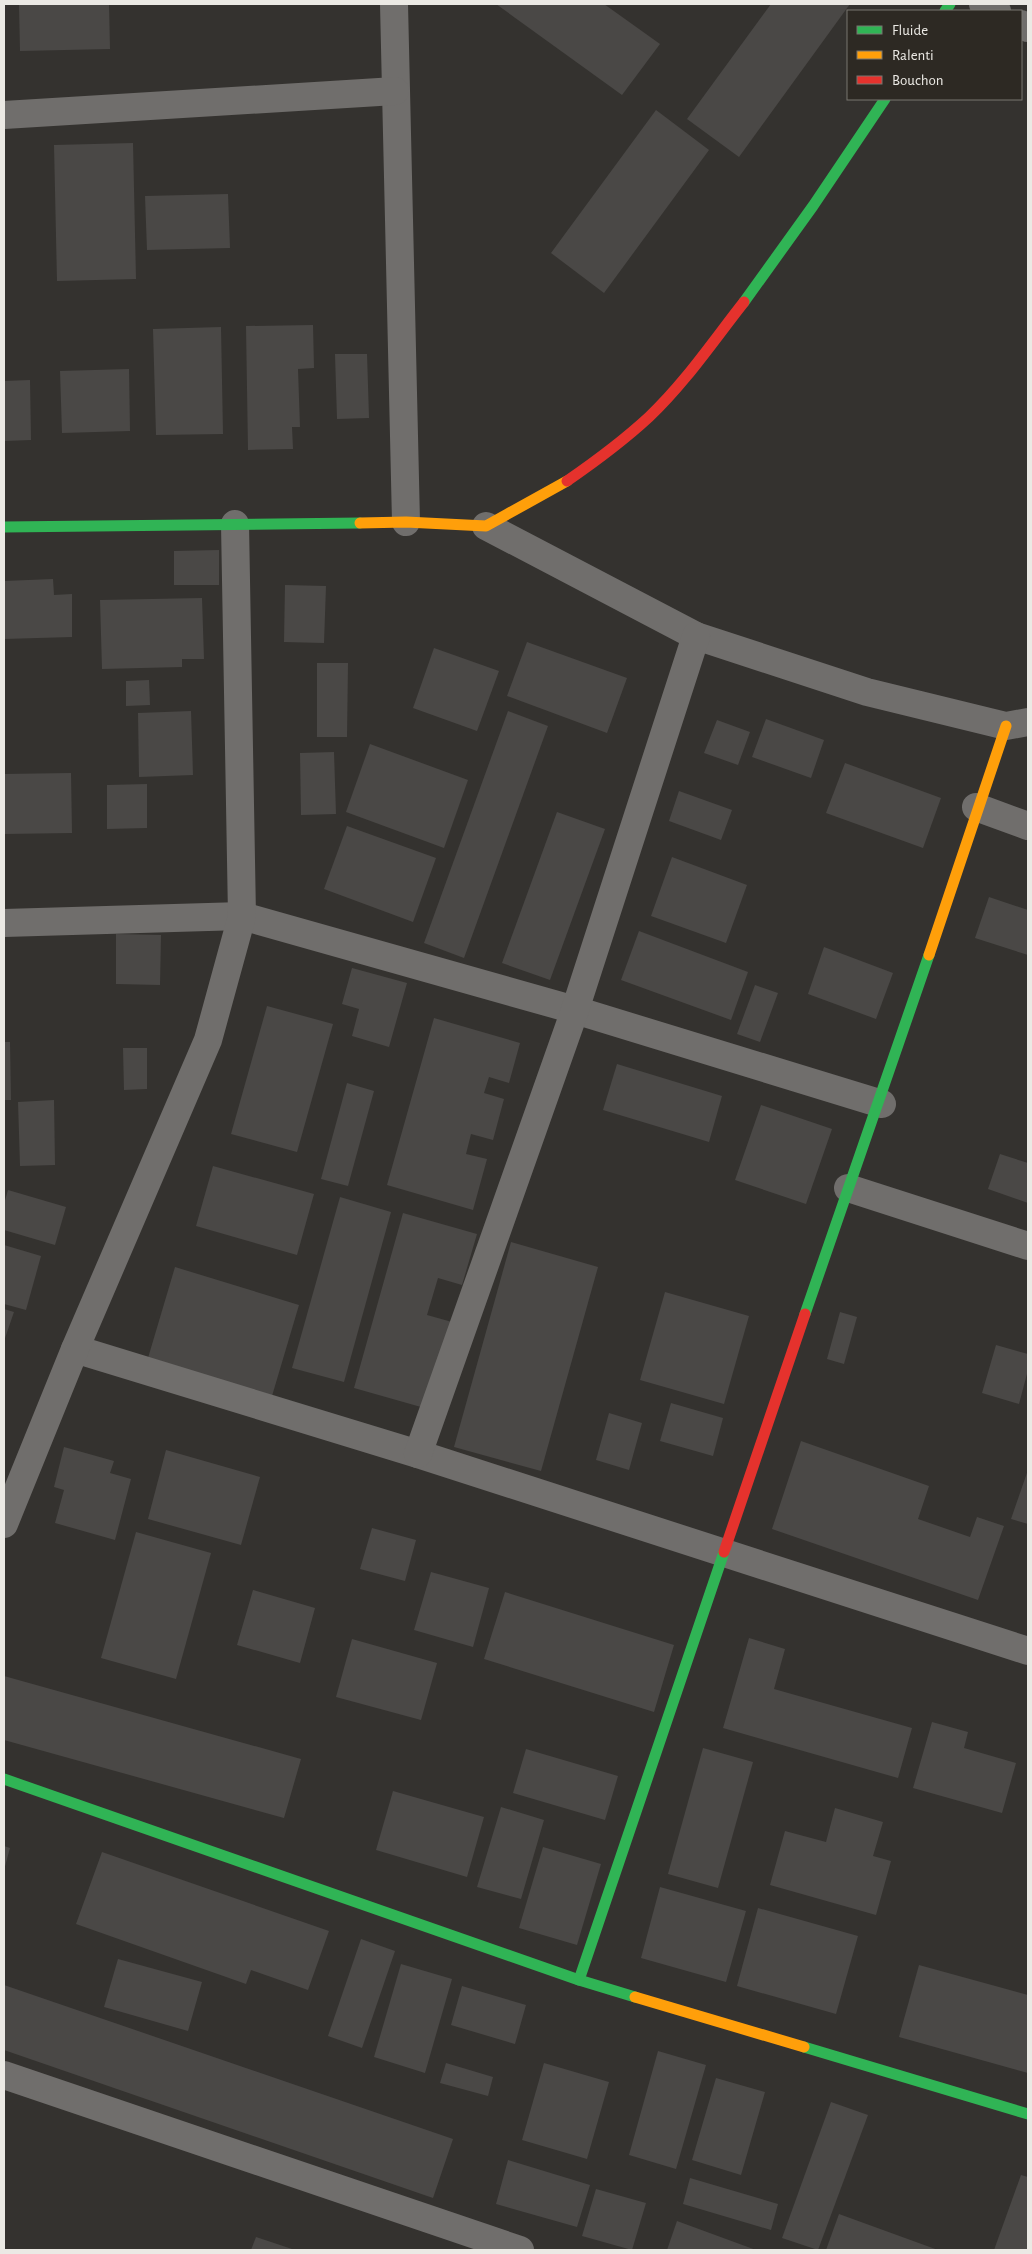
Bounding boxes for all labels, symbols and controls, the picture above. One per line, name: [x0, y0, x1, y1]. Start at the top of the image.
legend: [847, 10, 1022, 100]
text: Fluide: [892, 23, 928, 38]
text: Ralenti: [892, 48, 934, 63]
text: Bouchon: [892, 73, 943, 88]

